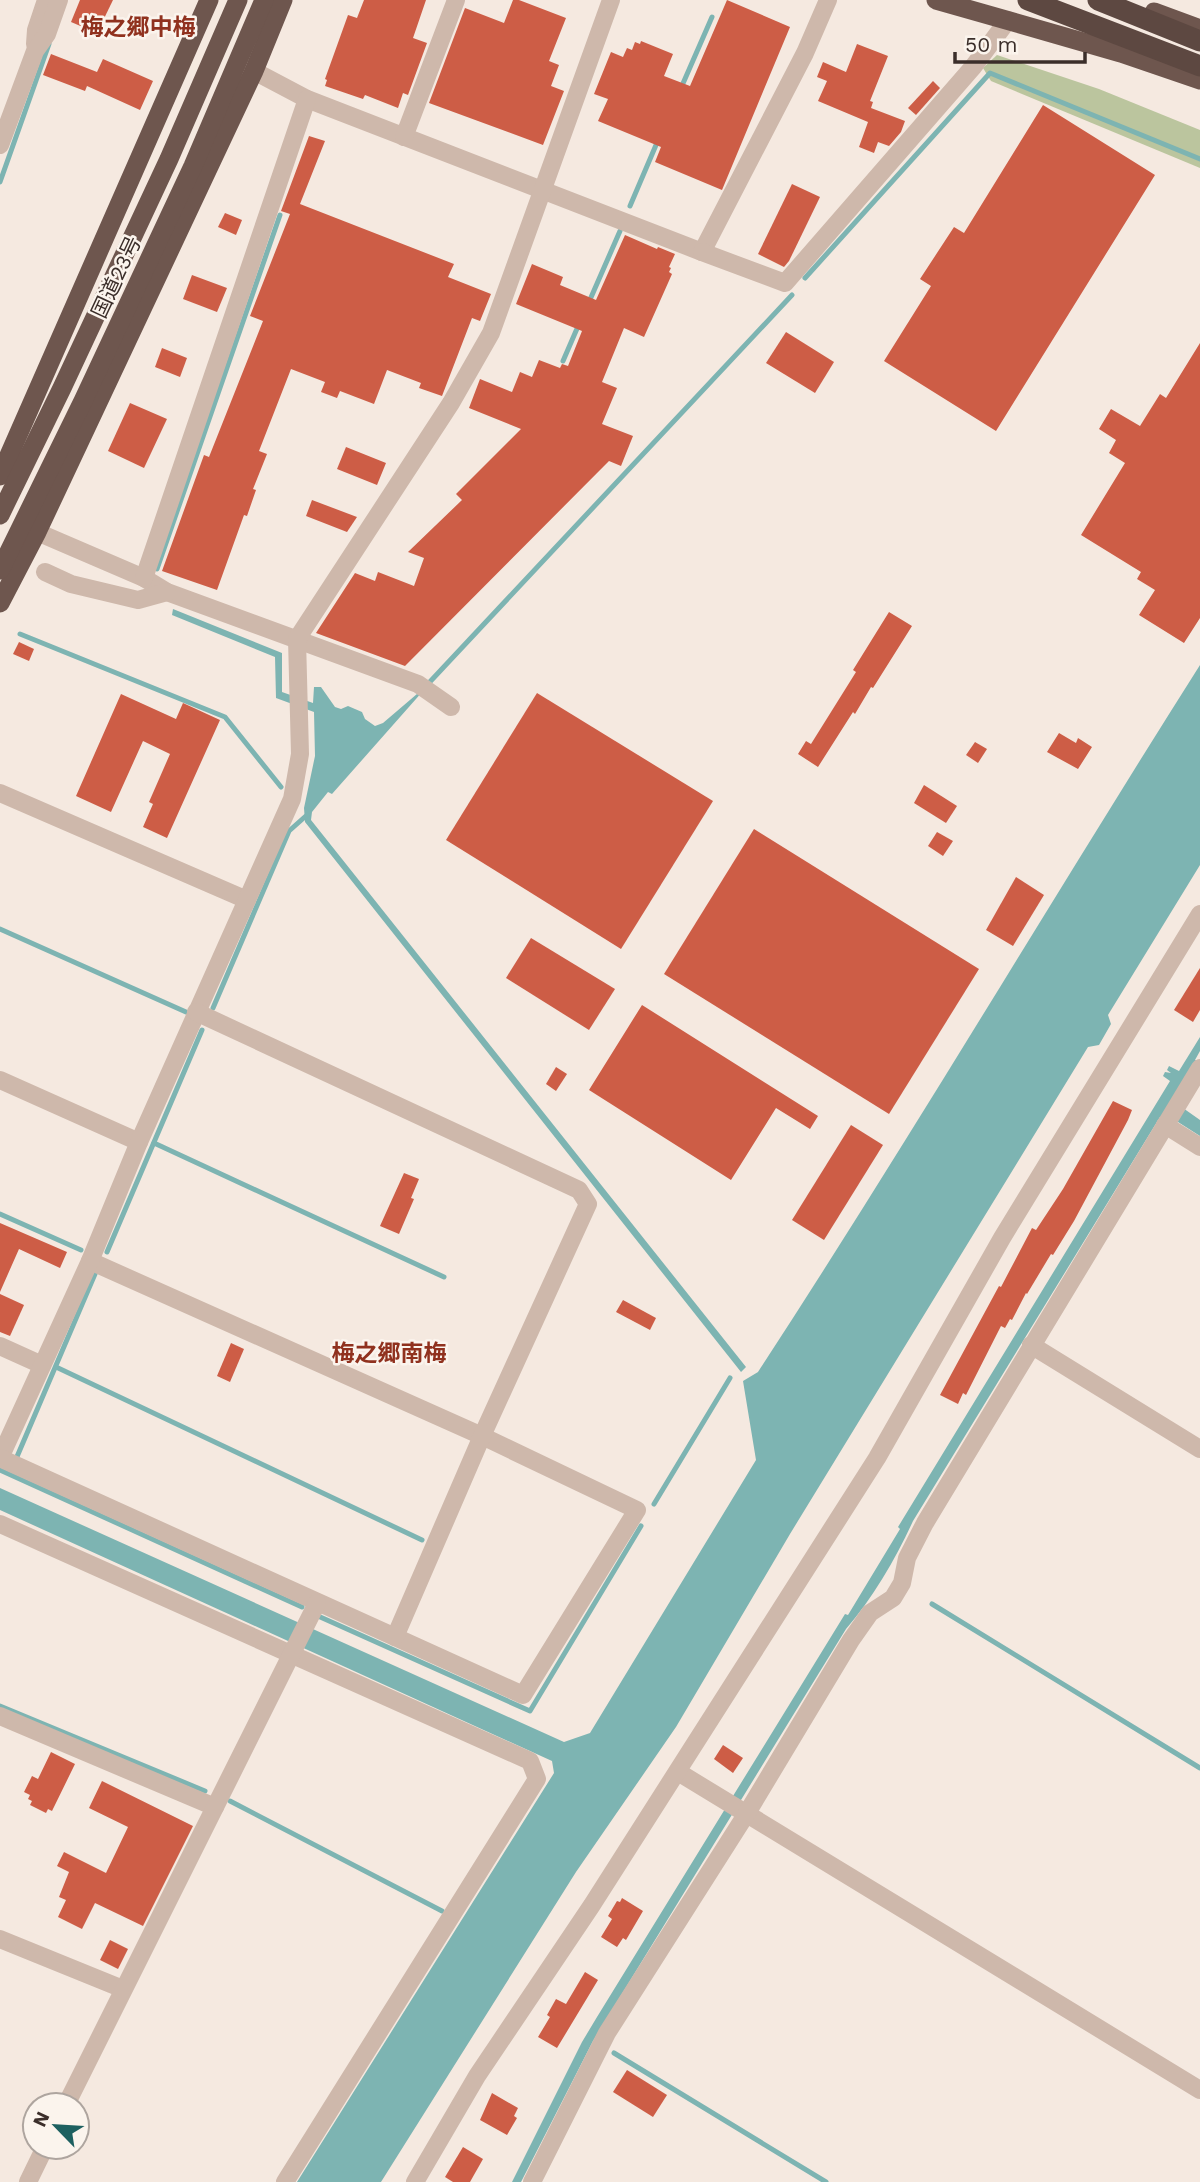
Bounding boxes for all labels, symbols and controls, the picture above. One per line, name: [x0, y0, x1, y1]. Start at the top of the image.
district label: 梅之郷中梅: [81, 14, 196, 41]
scale bar: [955, 21, 1084, 65]
text: 50 m: [965, 32, 1017, 57]
street label: 国道23号: [86, 232, 146, 322]
district label: 梅之郷南梅: [332, 1340, 447, 1367]
north arrow: [21, 2091, 91, 2161]
text: N: [28, 2108, 54, 2130]

